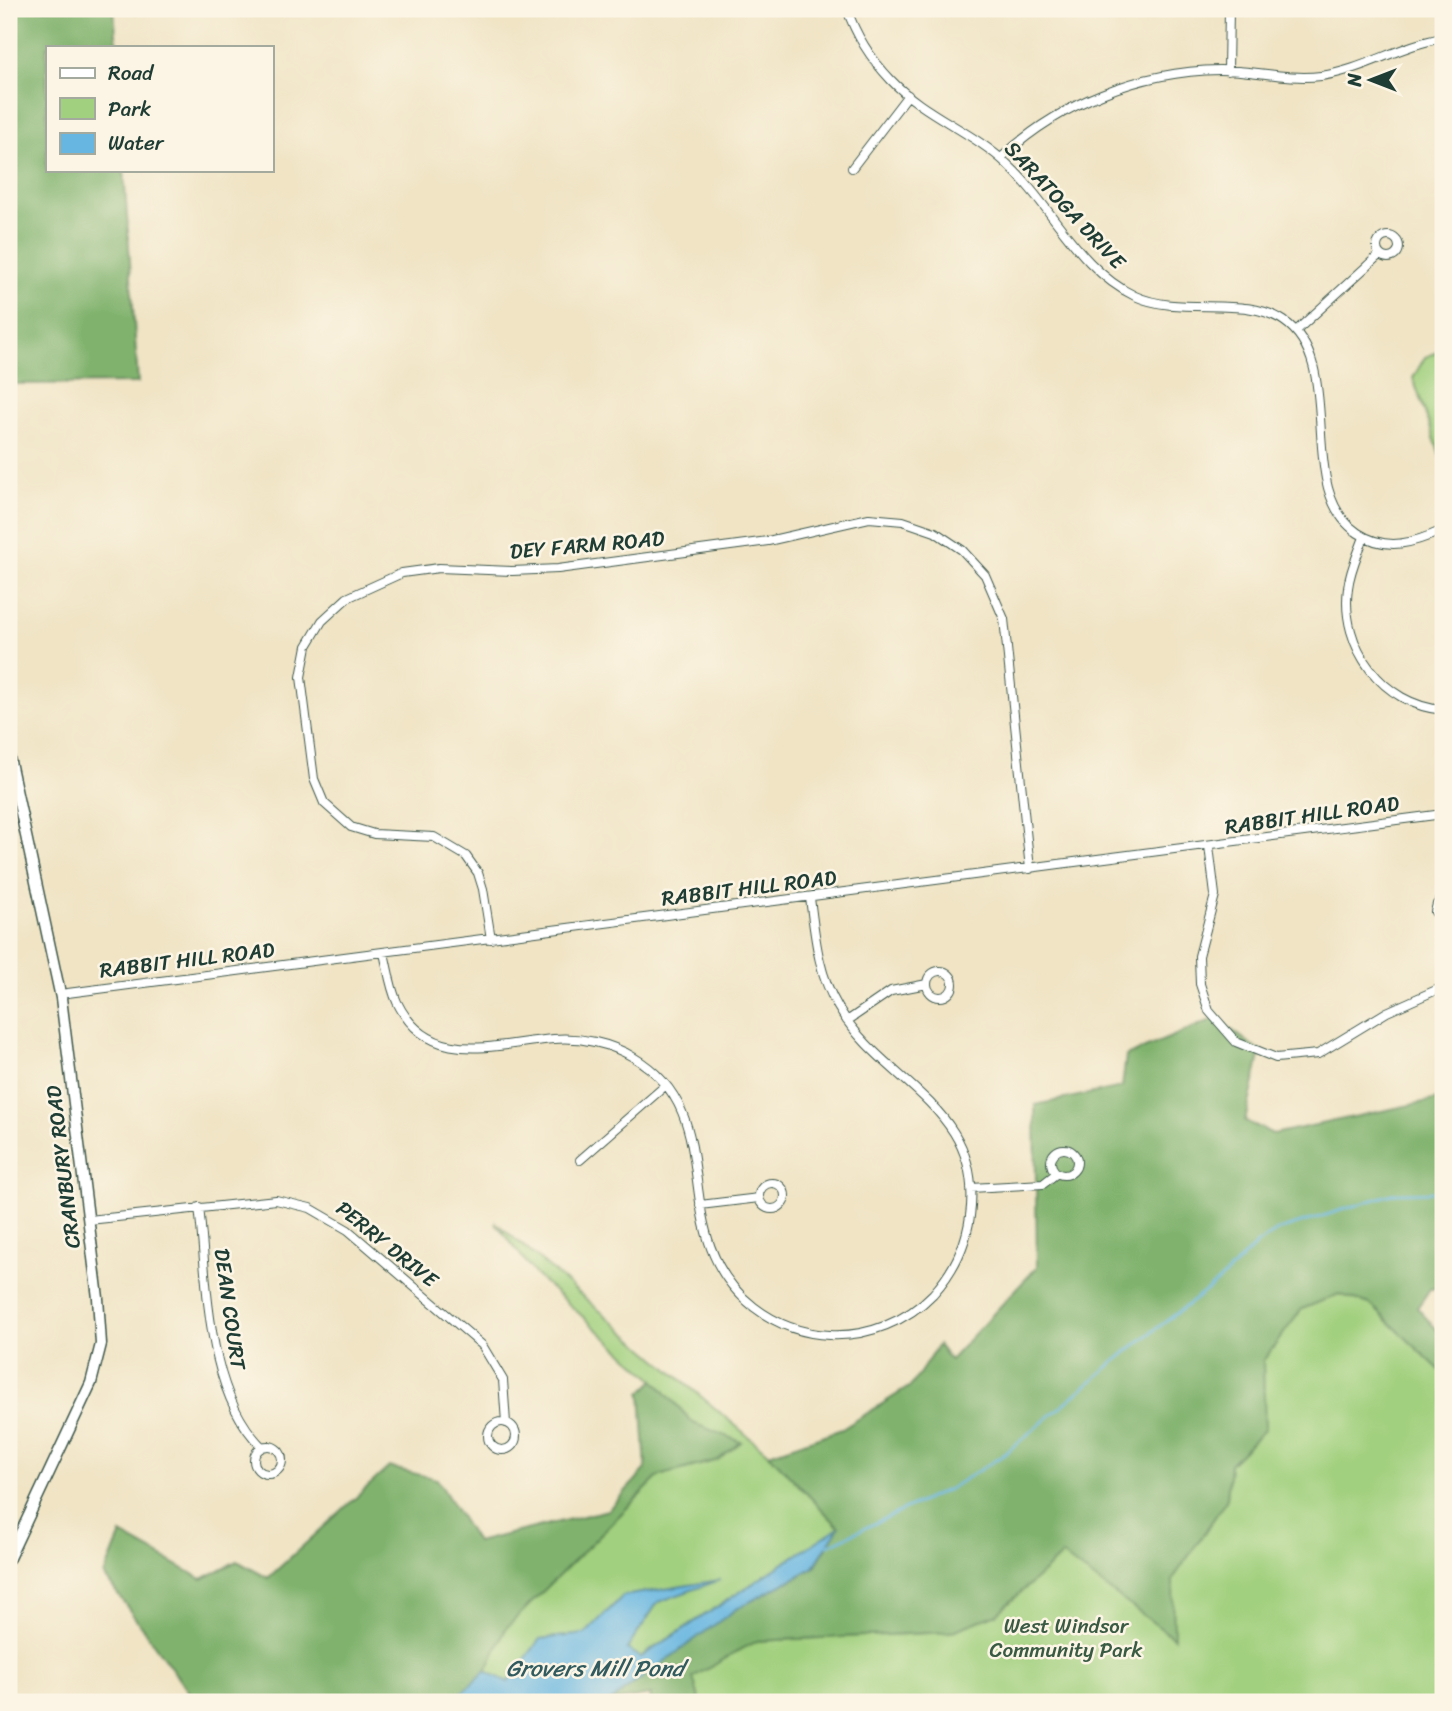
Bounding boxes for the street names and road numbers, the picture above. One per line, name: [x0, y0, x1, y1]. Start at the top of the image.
street label: SARATOGA DRIVE: [995, 132, 1136, 279]
street label: DEY FARM ROAD: [508, 519, 666, 571]
street label: RABBIT HILL ROAD: [1222, 784, 1402, 846]
street label: RABBIT HILL ROAD: [659, 858, 839, 918]
street label: RABBIT HILL ROAD: [97, 930, 277, 990]
street label: CRANBURY ROAD: [34, 1083, 92, 1251]
street label: PERRY DRIVE: [327, 1190, 448, 1298]
street label: DEAN COURT: [203, 1246, 258, 1374]

